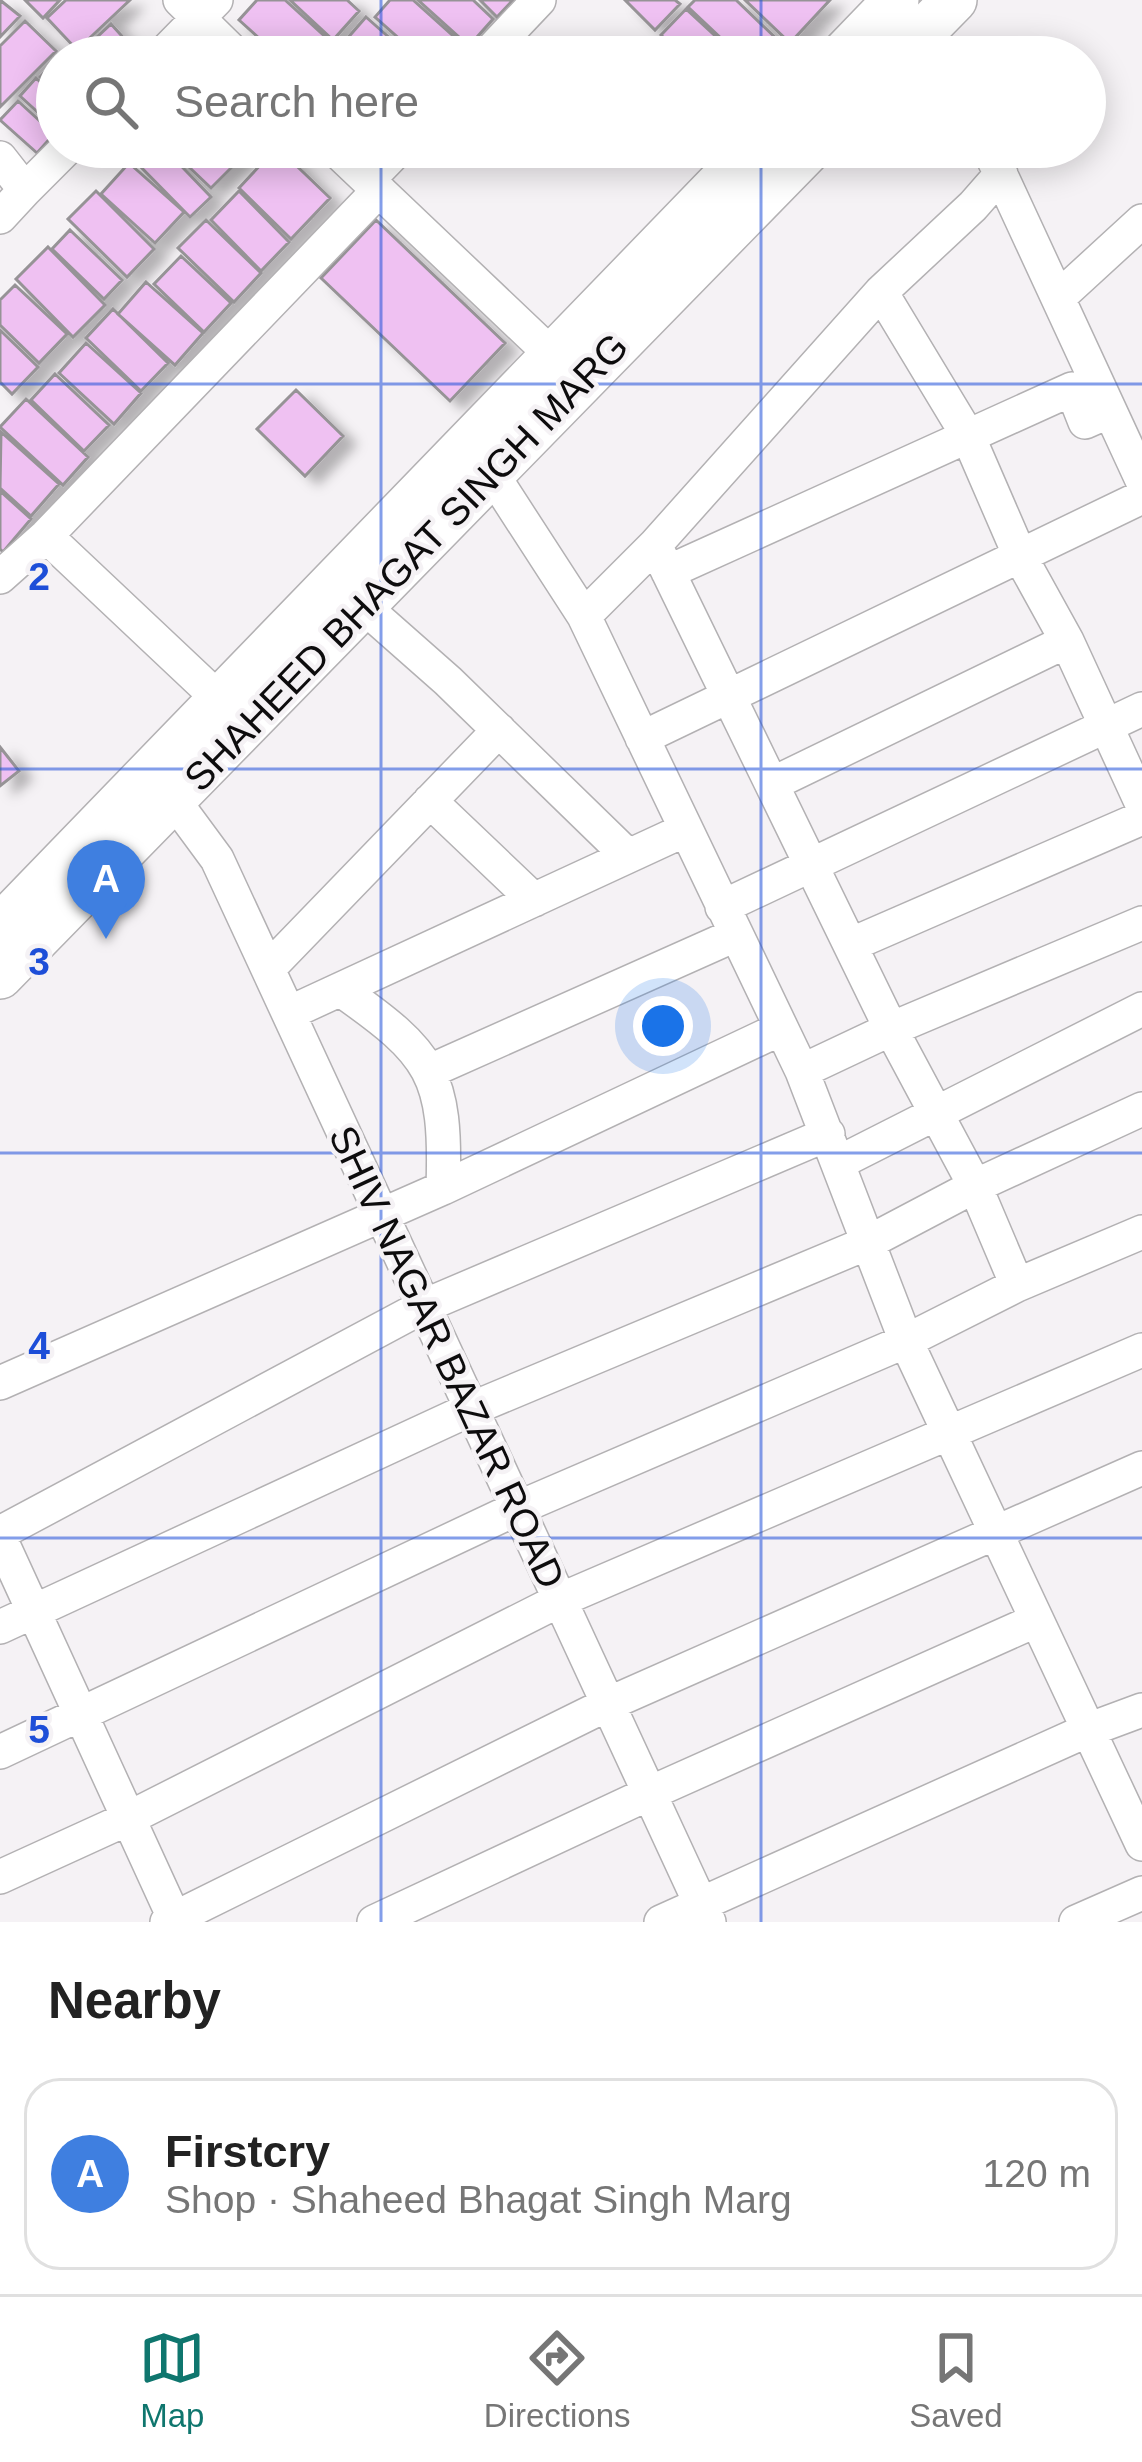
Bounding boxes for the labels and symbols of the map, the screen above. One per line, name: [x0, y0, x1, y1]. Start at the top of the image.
street label: SHAHEED BHAGAT SINGH MARG: [176, 325, 636, 799]
text: 2: [28, 555, 50, 598]
pin: A: [67, 840, 145, 939]
text: 3: [28, 940, 50, 983]
your location: [633, 996, 693, 1056]
street label: SHIV NAGAR BAZAR ROAD: [321, 1119, 573, 1595]
text: 4: [28, 1324, 50, 1367]
text: 5: [28, 1708, 50, 1751]

